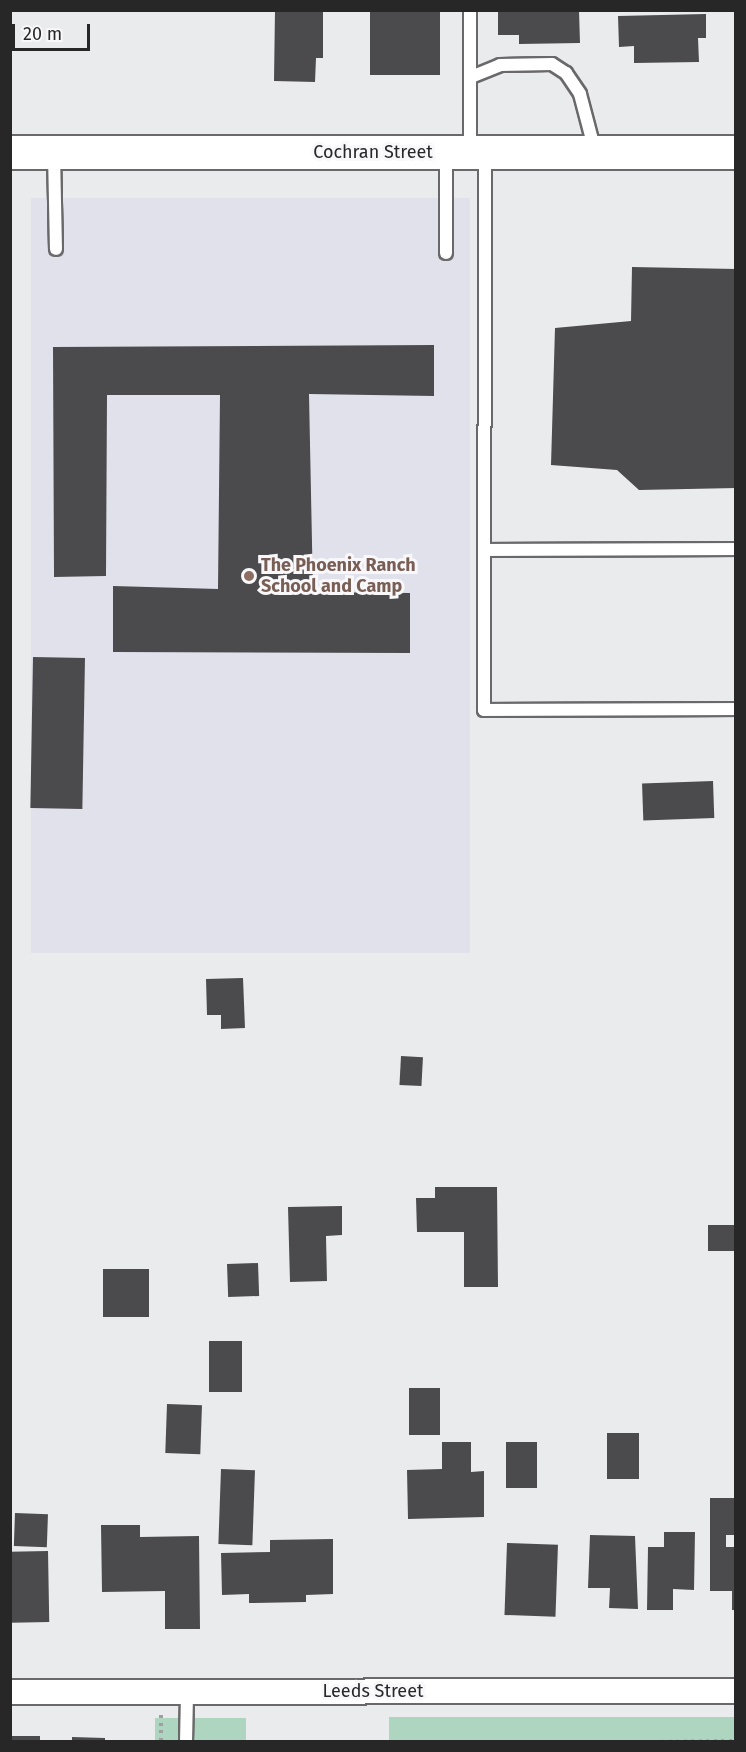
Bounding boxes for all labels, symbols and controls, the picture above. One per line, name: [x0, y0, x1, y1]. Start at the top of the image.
scale bar: [15, 12, 93, 50]
text: 20 m: [23, 23, 62, 45]
street label: Cochran Street: [313, 141, 433, 163]
place label: The Phoenix Ranch School and Camp: [261, 555, 416, 598]
marker: The Phoenix Ranch School and Camp: [242, 569, 256, 583]
street label: Leeds Street: [323, 1680, 423, 1702]

